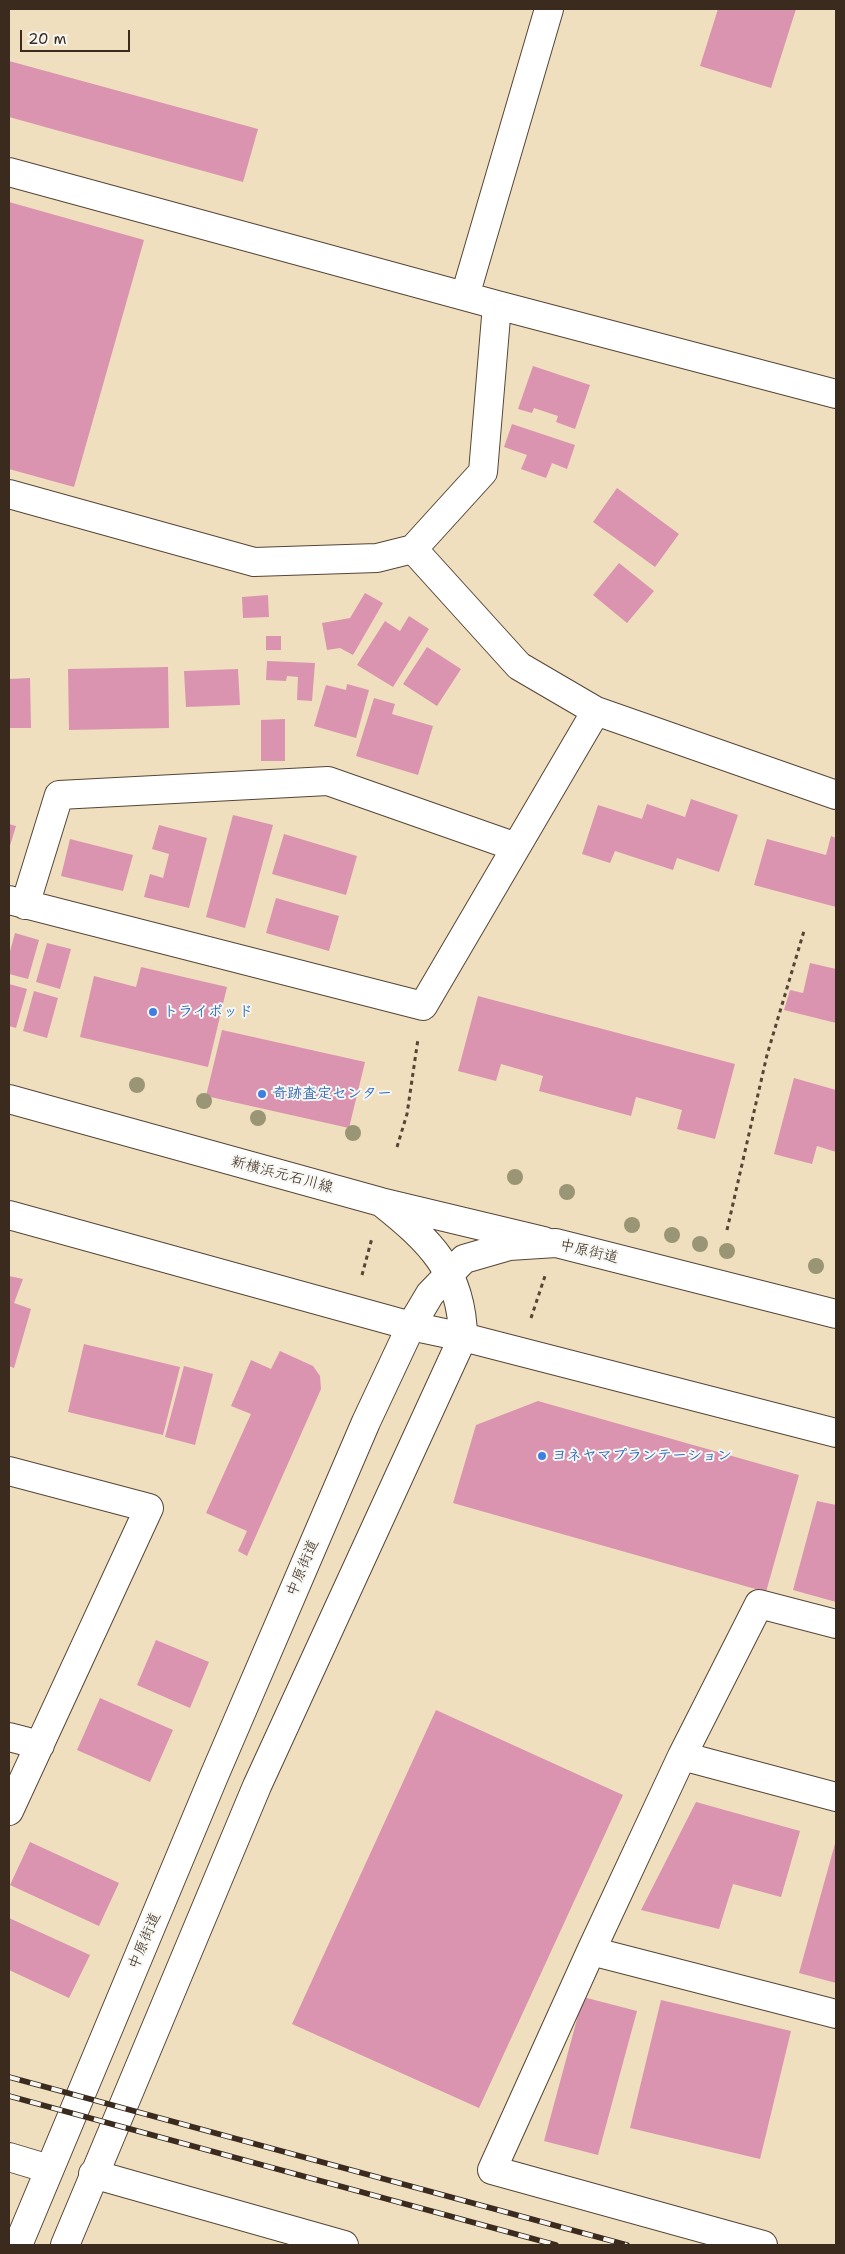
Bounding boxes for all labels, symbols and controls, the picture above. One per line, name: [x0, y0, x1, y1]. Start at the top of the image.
scale bar: [22, 20, 132, 52]
text: 20 m: [28, 29, 67, 49]
place label: トライポッド: [163, 1003, 253, 1021]
marker: トライポッド: [147, 1006, 159, 1018]
place label: 奇跡査定センター: [272, 1085, 392, 1103]
marker: 奇跡査定センター: [256, 1088, 268, 1100]
street label: 新横浜元石川線: [229, 1153, 335, 1197]
street label: 中原街道: [558, 1236, 620, 1268]
place label: ヨネヤマプランテーション: [552, 1447, 732, 1465]
marker: ヨネヤマプランテーション: [536, 1450, 548, 1462]
street label: 中原街道: [283, 1537, 323, 1599]
street label: 中原街道: [125, 1910, 165, 1972]

